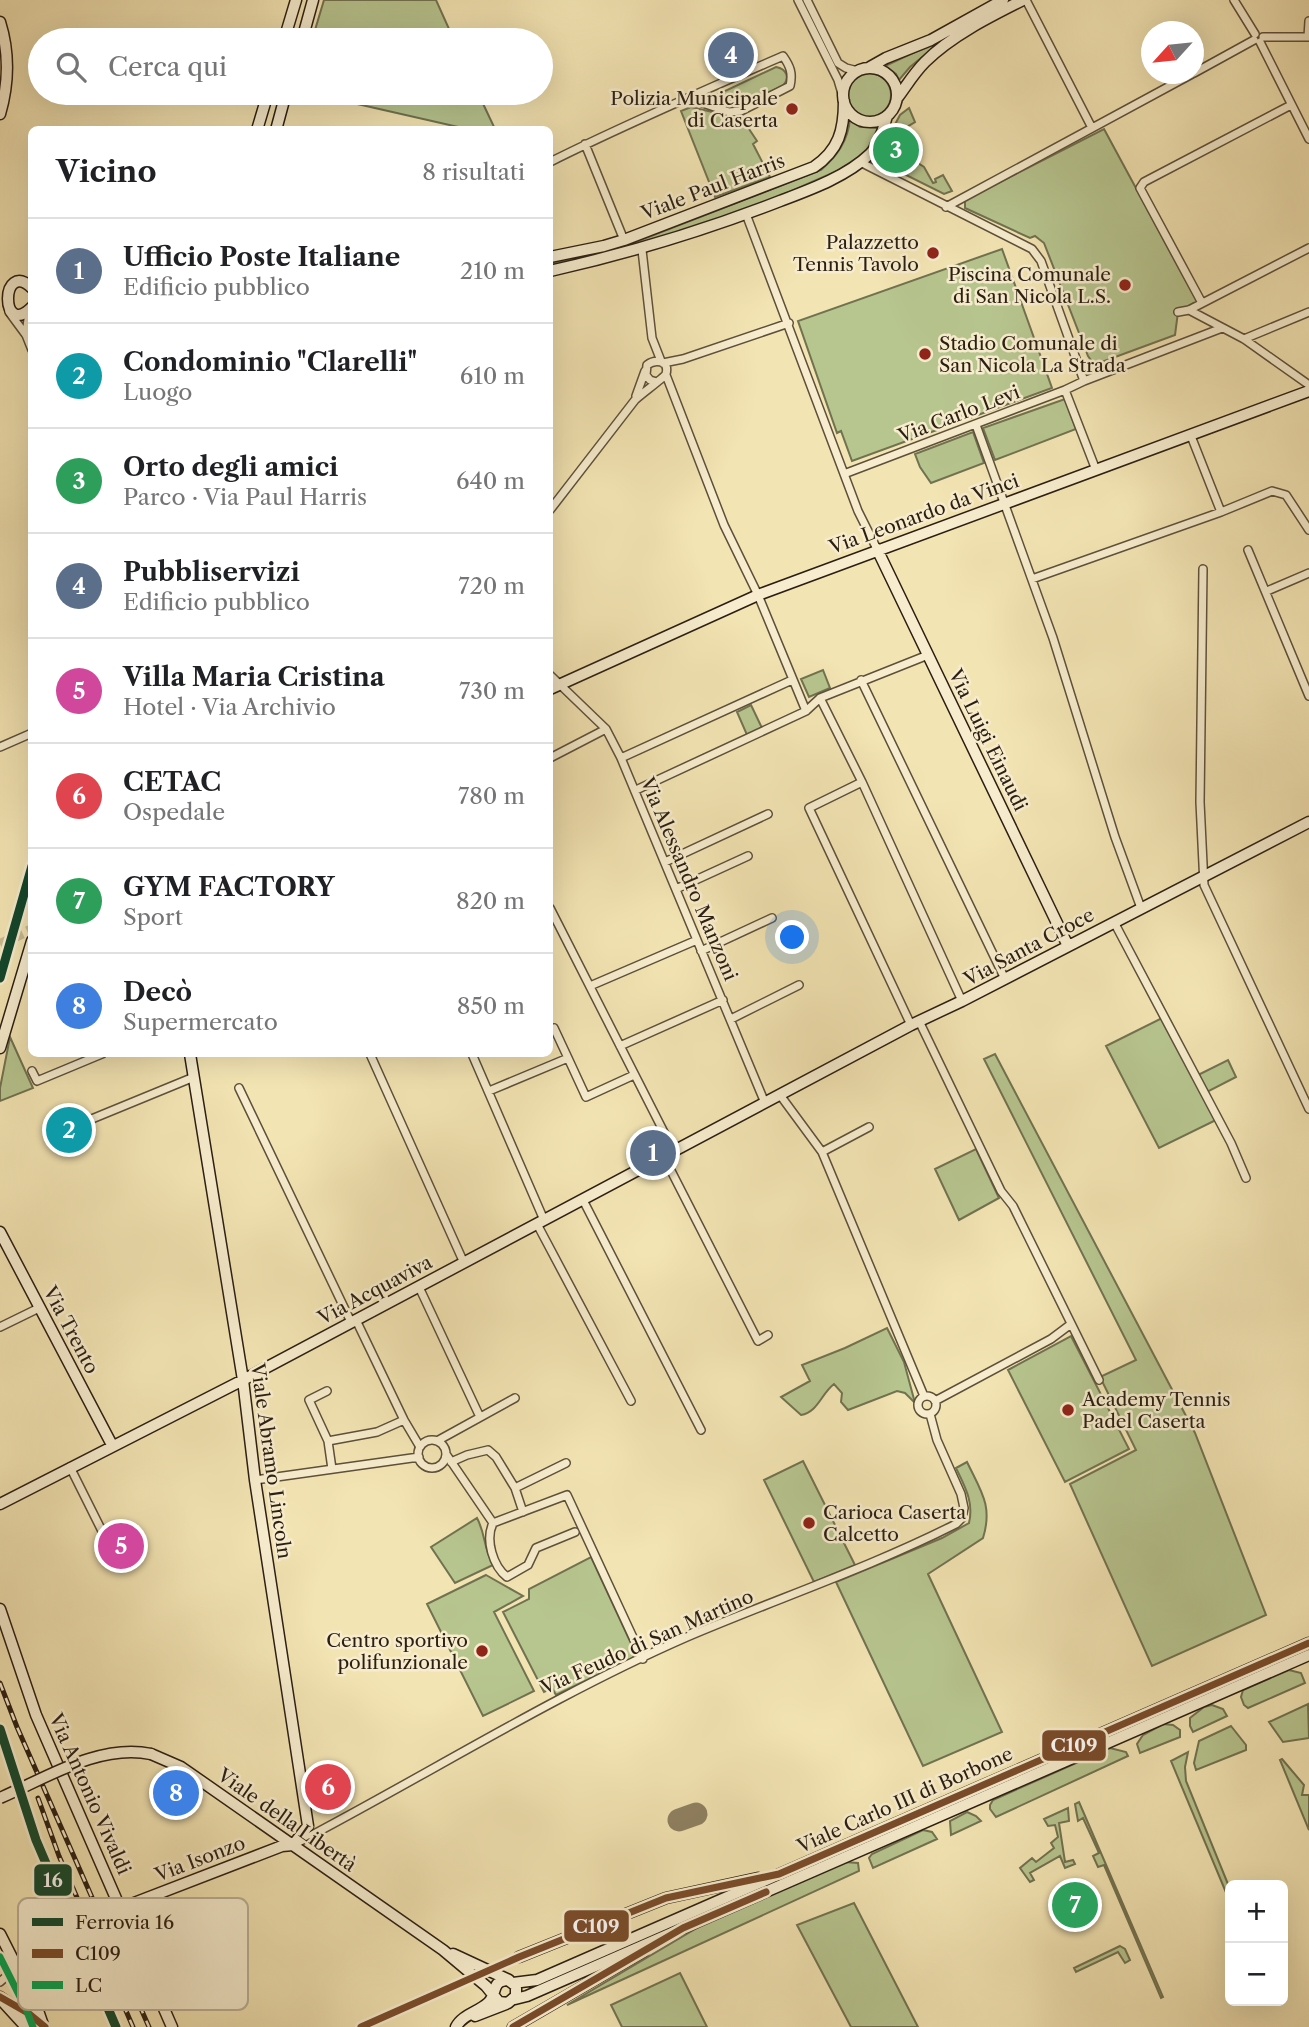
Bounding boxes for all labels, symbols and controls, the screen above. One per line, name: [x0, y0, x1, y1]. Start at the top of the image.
north arrow: [1141, 21, 1204, 84]
search box: [28, 28, 553, 105]
pin: 4: [708, 29, 754, 81]
icon: search: [52, 48, 90, 86]
text: Cerca qui: [108, 51, 227, 83]
place label: Polizia Municipale di Caserta: [610, 87, 778, 132]
marker: Polizia Municipale di Caserta: [784, 101, 800, 117]
pin: 3: [873, 124, 919, 176]
street label: Viale Paul Harris: [637, 149, 788, 225]
text: Vicino: [56, 153, 156, 190]
text: 8 risultati: [422, 158, 525, 186]
place label: Palazzetto Tennis Tavolo: [793, 231, 919, 276]
text: Ufficio Poste Italiane: [123, 241, 400, 273]
marker: Palazzetto Tennis Tavolo: [925, 245, 941, 261]
text: 1: [74, 257, 84, 285]
text: 210 m: [460, 257, 525, 285]
place label: Piscina Comunale di San Nicola L.S.: [948, 263, 1111, 308]
text: Edificio pubblico: [123, 273, 310, 301]
marker: Piscina Comunale di San Nicola L.S.: [1117, 277, 1133, 293]
place label: Stadio Comunale di San Nicola La Strada: [939, 332, 1126, 377]
text: Condominio "Clarelli": [123, 346, 417, 378]
marker: Stadio Comunale di San Nicola La Strada: [917, 346, 933, 362]
text: 2: [72, 362, 86, 390]
text: 610 m: [460, 362, 525, 390]
text: Luogo: [123, 378, 192, 406]
street label: Via Carlo Levi: [894, 380, 1023, 448]
text: Orto degli amici: [123, 451, 338, 483]
text: 3: [73, 467, 86, 495]
text: 640 m: [456, 467, 525, 495]
street label: Via Leonardo da Vinci: [825, 469, 1022, 559]
text: Parco · Via Paul Harris: [123, 483, 367, 511]
text: Pubbliservizi: [123, 556, 300, 588]
text: 4: [72, 572, 86, 600]
text: 720 m: [458, 572, 525, 600]
text: Edificio pubblico: [123, 588, 310, 616]
text: Villa Maria Cristina: [123, 661, 385, 693]
street label: Via Luigi Einaudi: [943, 664, 1032, 815]
text: 5: [73, 677, 85, 705]
text: 730 m: [459, 677, 525, 705]
text: Hotel · Via Archivio: [123, 693, 336, 721]
text: CETAC: [123, 766, 221, 798]
street label: Via Alessandro Manzoni: [635, 773, 742, 984]
text: 6: [72, 782, 86, 810]
text: 780 m: [458, 782, 525, 810]
text: Ospedale: [123, 798, 225, 826]
text: GYM FACTORY: [123, 871, 335, 903]
text: 7: [73, 887, 85, 915]
text: 820 m: [456, 887, 525, 915]
text: Sport: [123, 903, 183, 931]
street label: Via Santa Croce: [959, 903, 1098, 991]
your location: [775, 920, 809, 954]
text: Decò: [123, 976, 192, 1008]
text: 8: [72, 992, 86, 1020]
text: 850 m: [457, 992, 525, 1020]
text: Supermercato: [123, 1008, 278, 1036]
pin: 2: [46, 1104, 92, 1156]
pin: 1: [630, 1127, 676, 1179]
street label: Via Acquaviva: [313, 1250, 436, 1330]
street label: Via Trento: [38, 1282, 104, 1378]
street label: Viale Abramo Lincoln: [246, 1361, 296, 1560]
place label: Academy Tennis Padel Caserta: [1081, 1388, 1231, 1433]
marker: Academy Tennis Padel Caserta: [1060, 1402, 1076, 1418]
place label: Carioca Caserta Calcetto: [823, 1501, 966, 1546]
marker: Carioca Caserta Calcetto: [801, 1515, 817, 1531]
pin: 5: [98, 1520, 144, 1572]
street label: Via Feudo di San Martino: [536, 1585, 757, 1700]
place label: Centro sportivo polifunzionale: [326, 1629, 468, 1674]
marker: Centro sportivo polifunzionale: [474, 1643, 490, 1659]
street label: Via Antonio Vivaldi: [44, 1709, 136, 1878]
line badge: C109: [1041, 1729, 1107, 1762]
text: C109: [1050, 1734, 1098, 1757]
street label: Viale Carlo III di Borbone: [793, 1742, 1016, 1858]
pin: 6: [305, 1761, 351, 1813]
street label: Viale della Libertà: [212, 1763, 361, 1877]
pin: 8: [153, 1767, 199, 1819]
street label: Via Isonzo: [151, 1831, 248, 1887]
line badge: 16: [33, 1863, 73, 1897]
text: 16: [43, 1869, 63, 1892]
pin: 7: [1052, 1879, 1098, 1931]
map controls: [1225, 1880, 1288, 2006]
button: +: [1225, 1880, 1288, 1943]
legend: [18, 1898, 248, 2010]
line badge: C109: [563, 1909, 630, 1943]
text: Ferrovia 16: [75, 1911, 174, 1934]
text: C109: [572, 1915, 620, 1938]
text: C109: [75, 1942, 121, 1965]
button: −: [1225, 1943, 1288, 2006]
text: LC: [75, 1974, 102, 1997]

